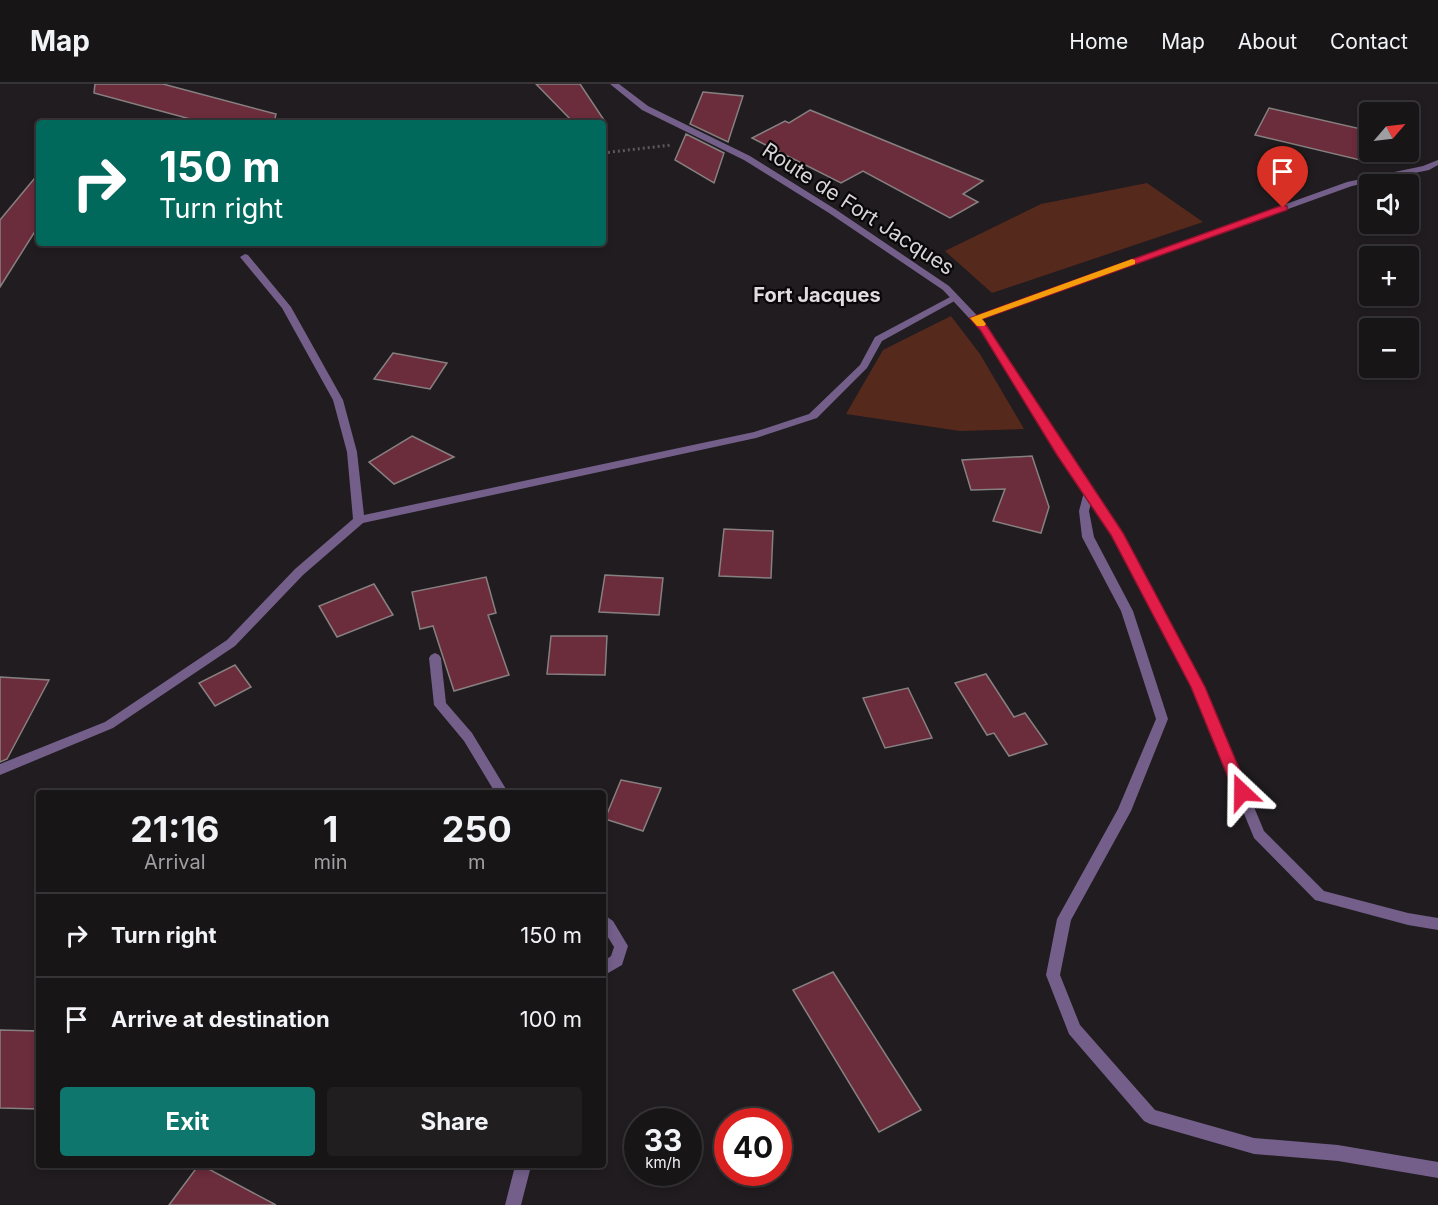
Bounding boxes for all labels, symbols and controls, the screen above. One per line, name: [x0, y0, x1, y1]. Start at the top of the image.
text: Map: [30, 24, 90, 58]
text: Home: [1069, 29, 1128, 54]
text: Map: [1161, 29, 1205, 54]
text: About: [1238, 29, 1297, 54]
text: Contact: [1330, 29, 1408, 54]
north arrow: [1359, 102, 1419, 162]
map controls: [1359, 102, 1419, 378]
street label: Route de Fort Jacques: [758, 137, 959, 280]
text: 150 m: [159, 141, 281, 192]
icon: right: [60, 144, 138, 222]
pin: [1257, 146, 1308, 208]
icon: arrive: [1266, 155, 1299, 188]
button: sound: [1359, 174, 1419, 234]
text: Turn right: [159, 192, 283, 225]
button: +: [1359, 246, 1419, 306]
district label: Fort Jacques: [753, 283, 881, 307]
button: −: [1359, 318, 1419, 378]
position arrow: [1210, 760, 1274, 824]
text: 21:16: [130, 807, 219, 851]
text: 1: [323, 807, 338, 851]
text: 250: [442, 807, 512, 851]
text: Arrival: [144, 850, 206, 874]
text: min: [313, 850, 348, 874]
text: m: [468, 850, 486, 874]
icon: right: [60, 919, 93, 952]
text: Turn right: [111, 922, 217, 948]
text: 150 m: [520, 922, 582, 948]
icon: arrive: [60, 1003, 93, 1036]
text: Arrive at destination: [111, 1006, 330, 1032]
text: 100 m: [520, 1006, 582, 1032]
button: Exit: [60, 1087, 315, 1156]
button: Share: [327, 1087, 582, 1156]
speed limit sign: 40: [714, 1108, 792, 1186]
text: 33: [644, 1122, 682, 1158]
text: km/h: [645, 1153, 681, 1172]

